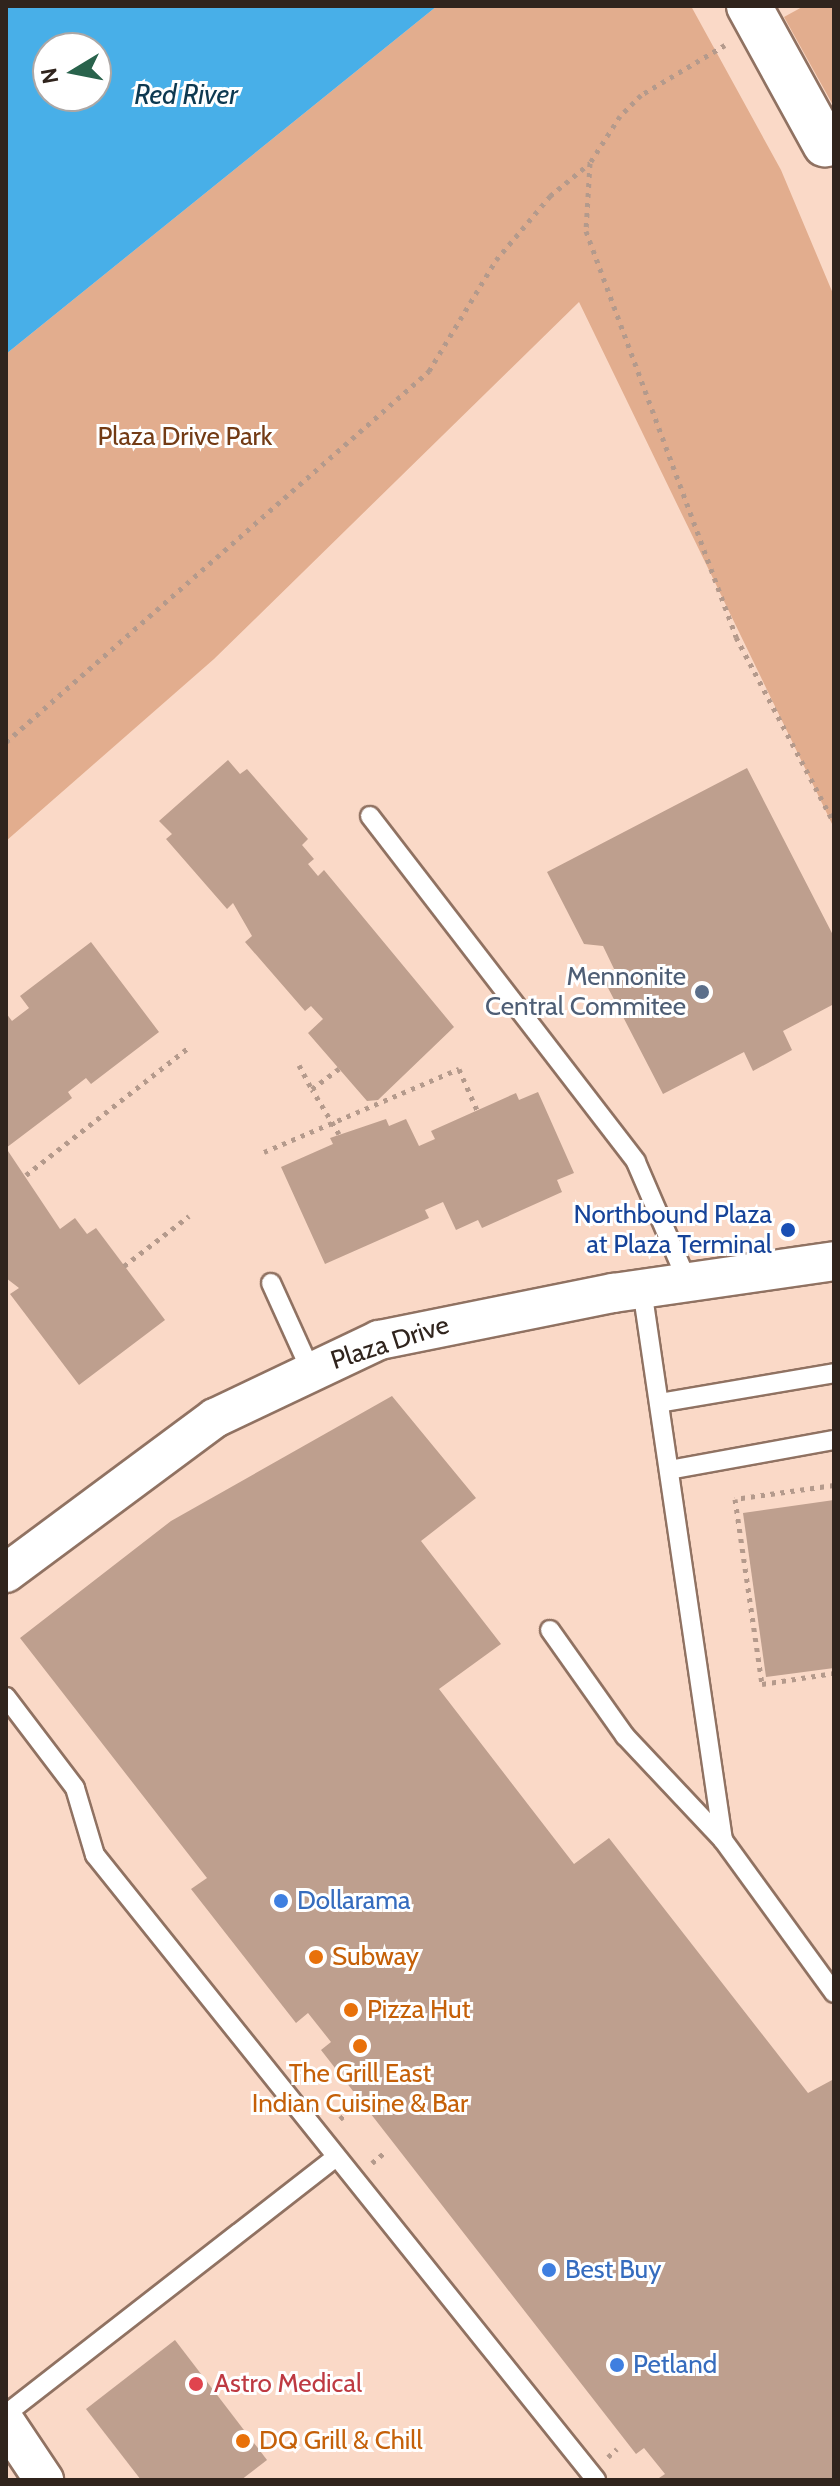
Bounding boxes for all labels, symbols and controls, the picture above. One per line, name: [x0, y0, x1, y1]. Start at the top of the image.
north arrow: [32, 32, 112, 112]
text: N: [35, 66, 64, 86]
water label: Red River: [134, 77, 238, 111]
park label: Plaza Drive Park: [98, 421, 272, 453]
place label: Mennonite Central Commitee: [485, 961, 686, 1022]
marker: Mennonite Central Commitee: [693, 983, 711, 1001]
place label: Northbound Plaza at Plaza Terminal: [573, 1199, 772, 1260]
marker: Northbound Plaza at Plaza Terminal: [779, 1221, 797, 1239]
street label: Plaza Drive: [327, 1309, 453, 1377]
place label: Dollarama: [297, 1885, 411, 1917]
marker: Dollarama: [272, 1892, 290, 1910]
place label: Subway: [332, 1941, 419, 1973]
marker: Subway: [307, 1948, 325, 1966]
place label: Pizza Hut: [367, 1994, 471, 2026]
marker: Pizza Hut: [342, 2001, 360, 2019]
marker: The Grill East Indian Cuisine & Bar: [351, 2037, 369, 2055]
place label: The Grill East Indian Cuisine & Bar: [252, 2058, 468, 2120]
place label: Best Buy: [565, 2254, 661, 2286]
marker: Best Buy: [540, 2261, 558, 2279]
place label: Petland: [633, 2349, 717, 2381]
marker: Petland: [608, 2356, 626, 2374]
place label: Astro Medical: [214, 2368, 362, 2400]
marker: Astro Medical: [185, 2373, 207, 2395]
place label: DQ Grill & Chill: [259, 2425, 423, 2457]
marker: DQ Grill & Chill: [234, 2432, 252, 2450]

